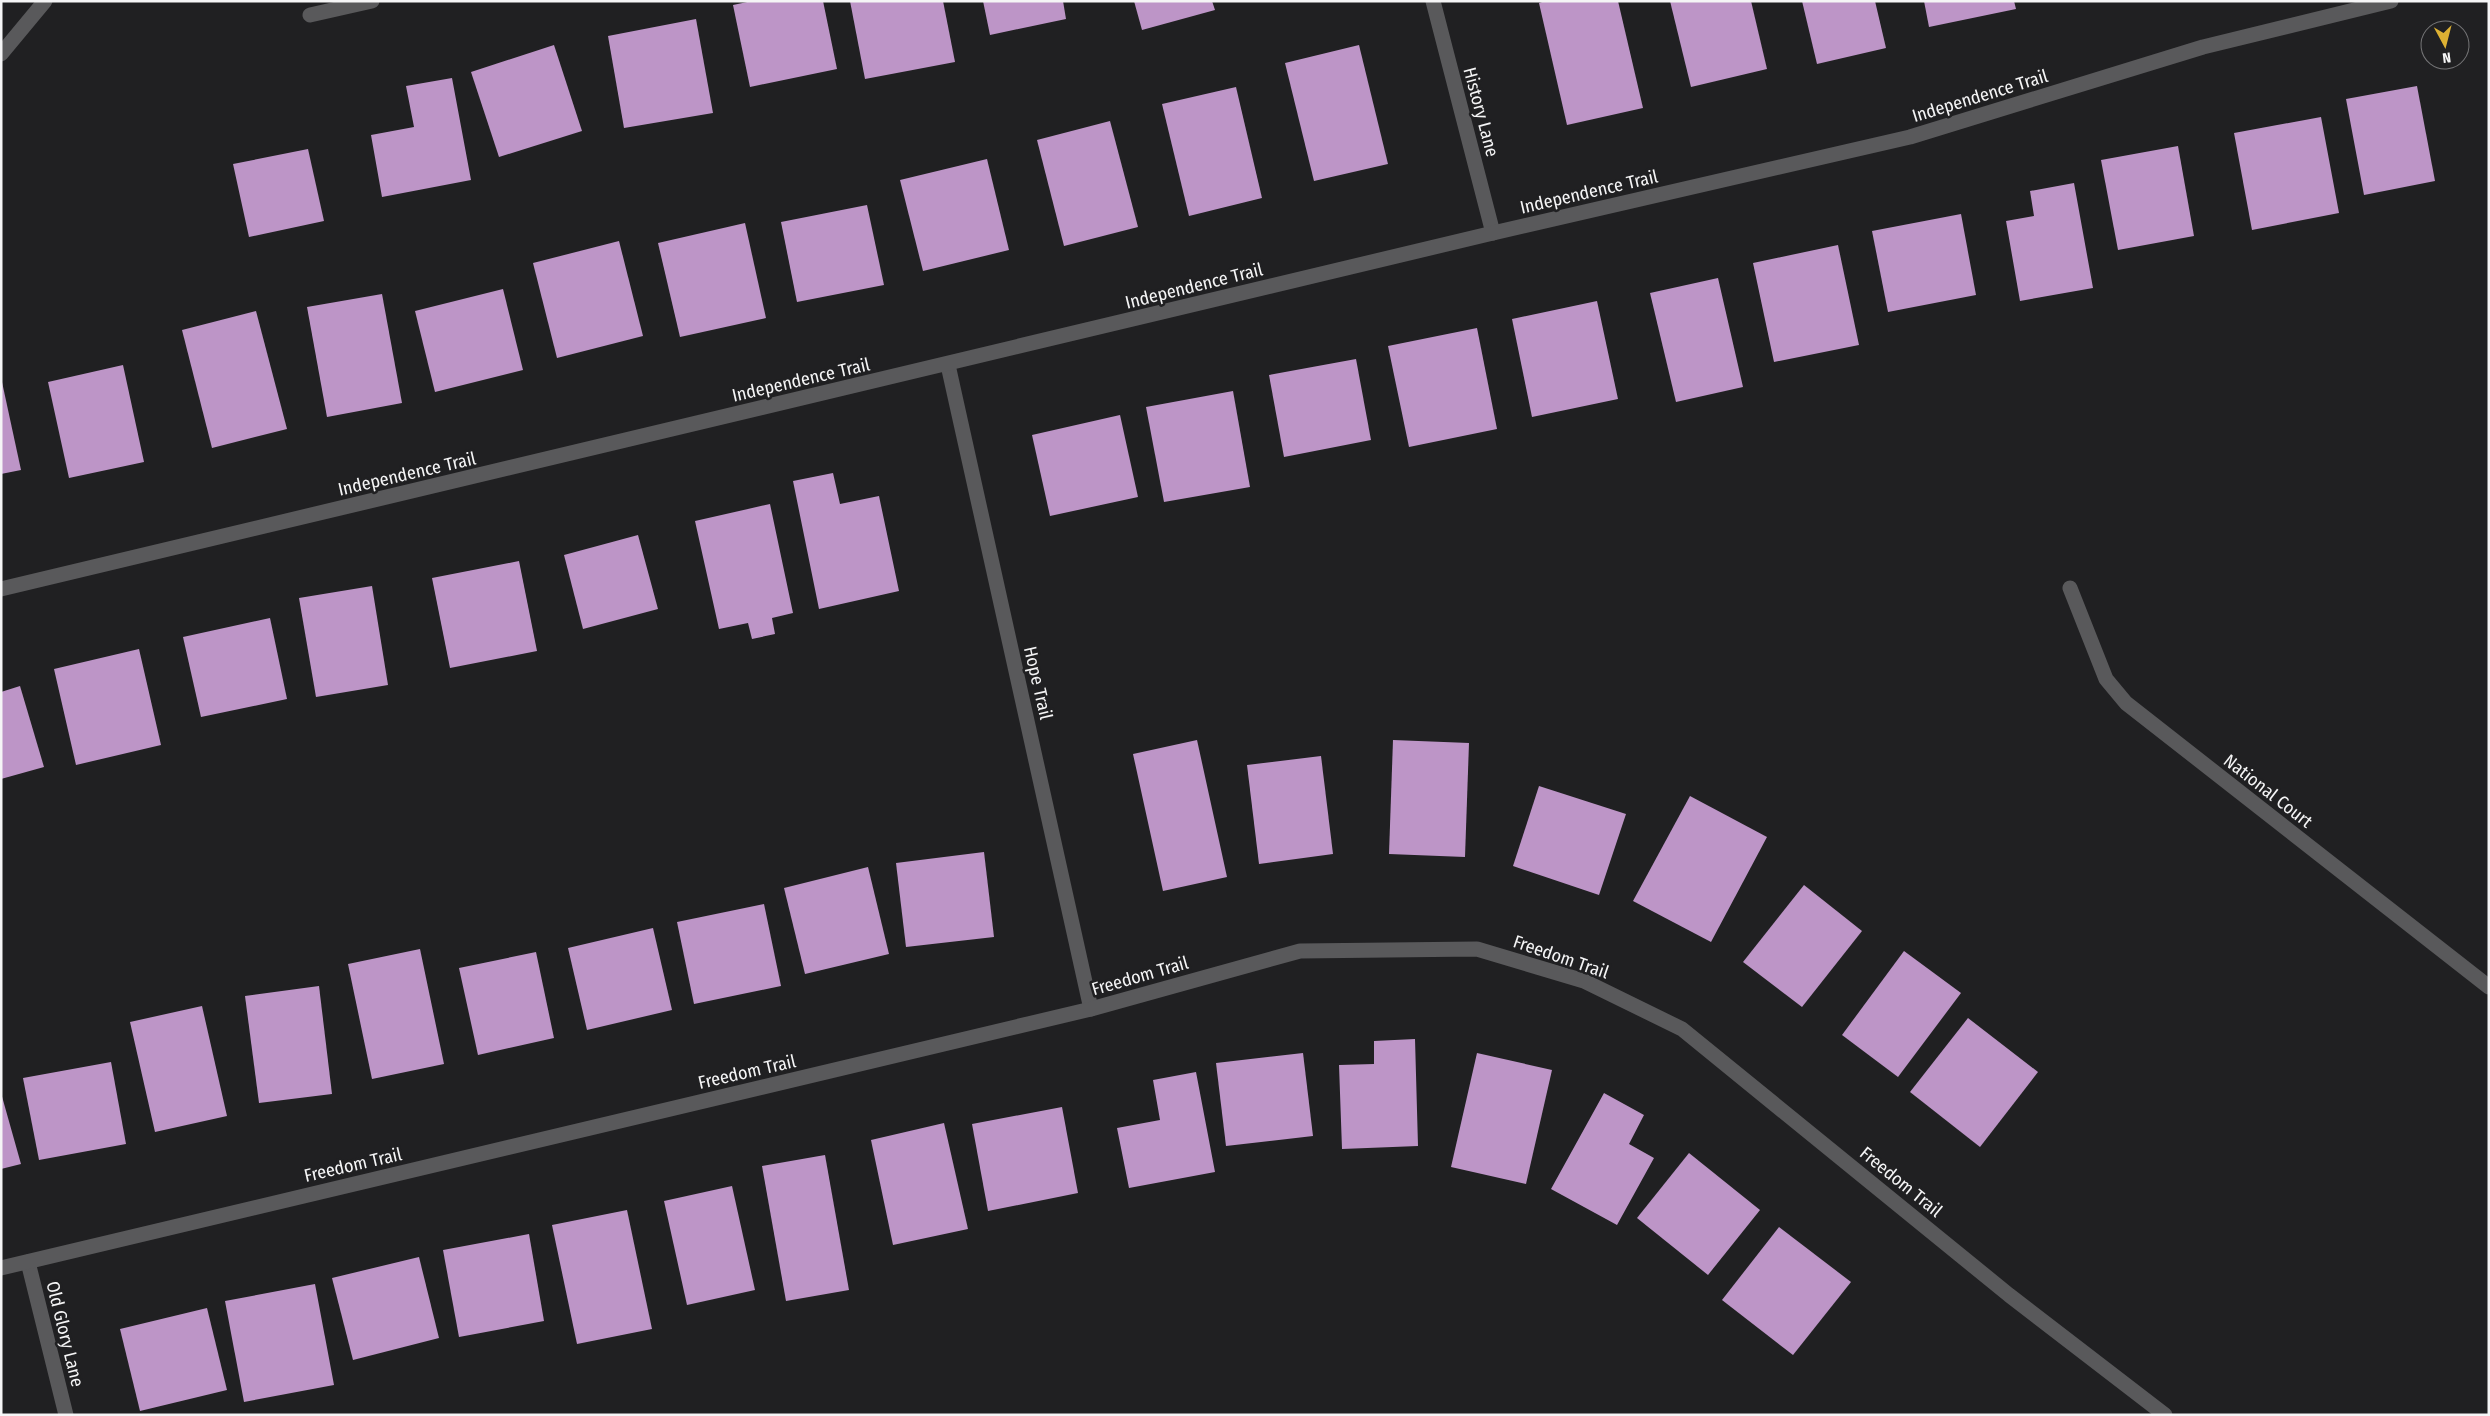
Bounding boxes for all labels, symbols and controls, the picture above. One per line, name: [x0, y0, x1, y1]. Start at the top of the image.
north arrow: [2420, 20, 2470, 70]
text: N: [2441, 48, 2452, 66]
street label: History Lane: [1458, 65, 1504, 159]
street label: Independence Trail: [1909, 65, 2051, 127]
street label: Independence Trail: [1518, 165, 1660, 219]
street label: Independence Trail: [1123, 258, 1265, 314]
street label: Independence Trail: [730, 353, 872, 407]
street label: Independence Trail: [336, 447, 478, 501]
street label: Hope Trail: [1019, 644, 1057, 722]
street label: National Court: [2219, 750, 2317, 833]
street label: Freedom Trail: [1510, 930, 1612, 984]
street label: Freedom Trail: [1089, 952, 1191, 1000]
street label: Freedom Trail: [696, 1050, 798, 1094]
street label: Freedom Trail: [1855, 1142, 1947, 1222]
street label: Freedom Trail: [302, 1143, 404, 1187]
street label: Old Glory Lane: [41, 1279, 89, 1389]

